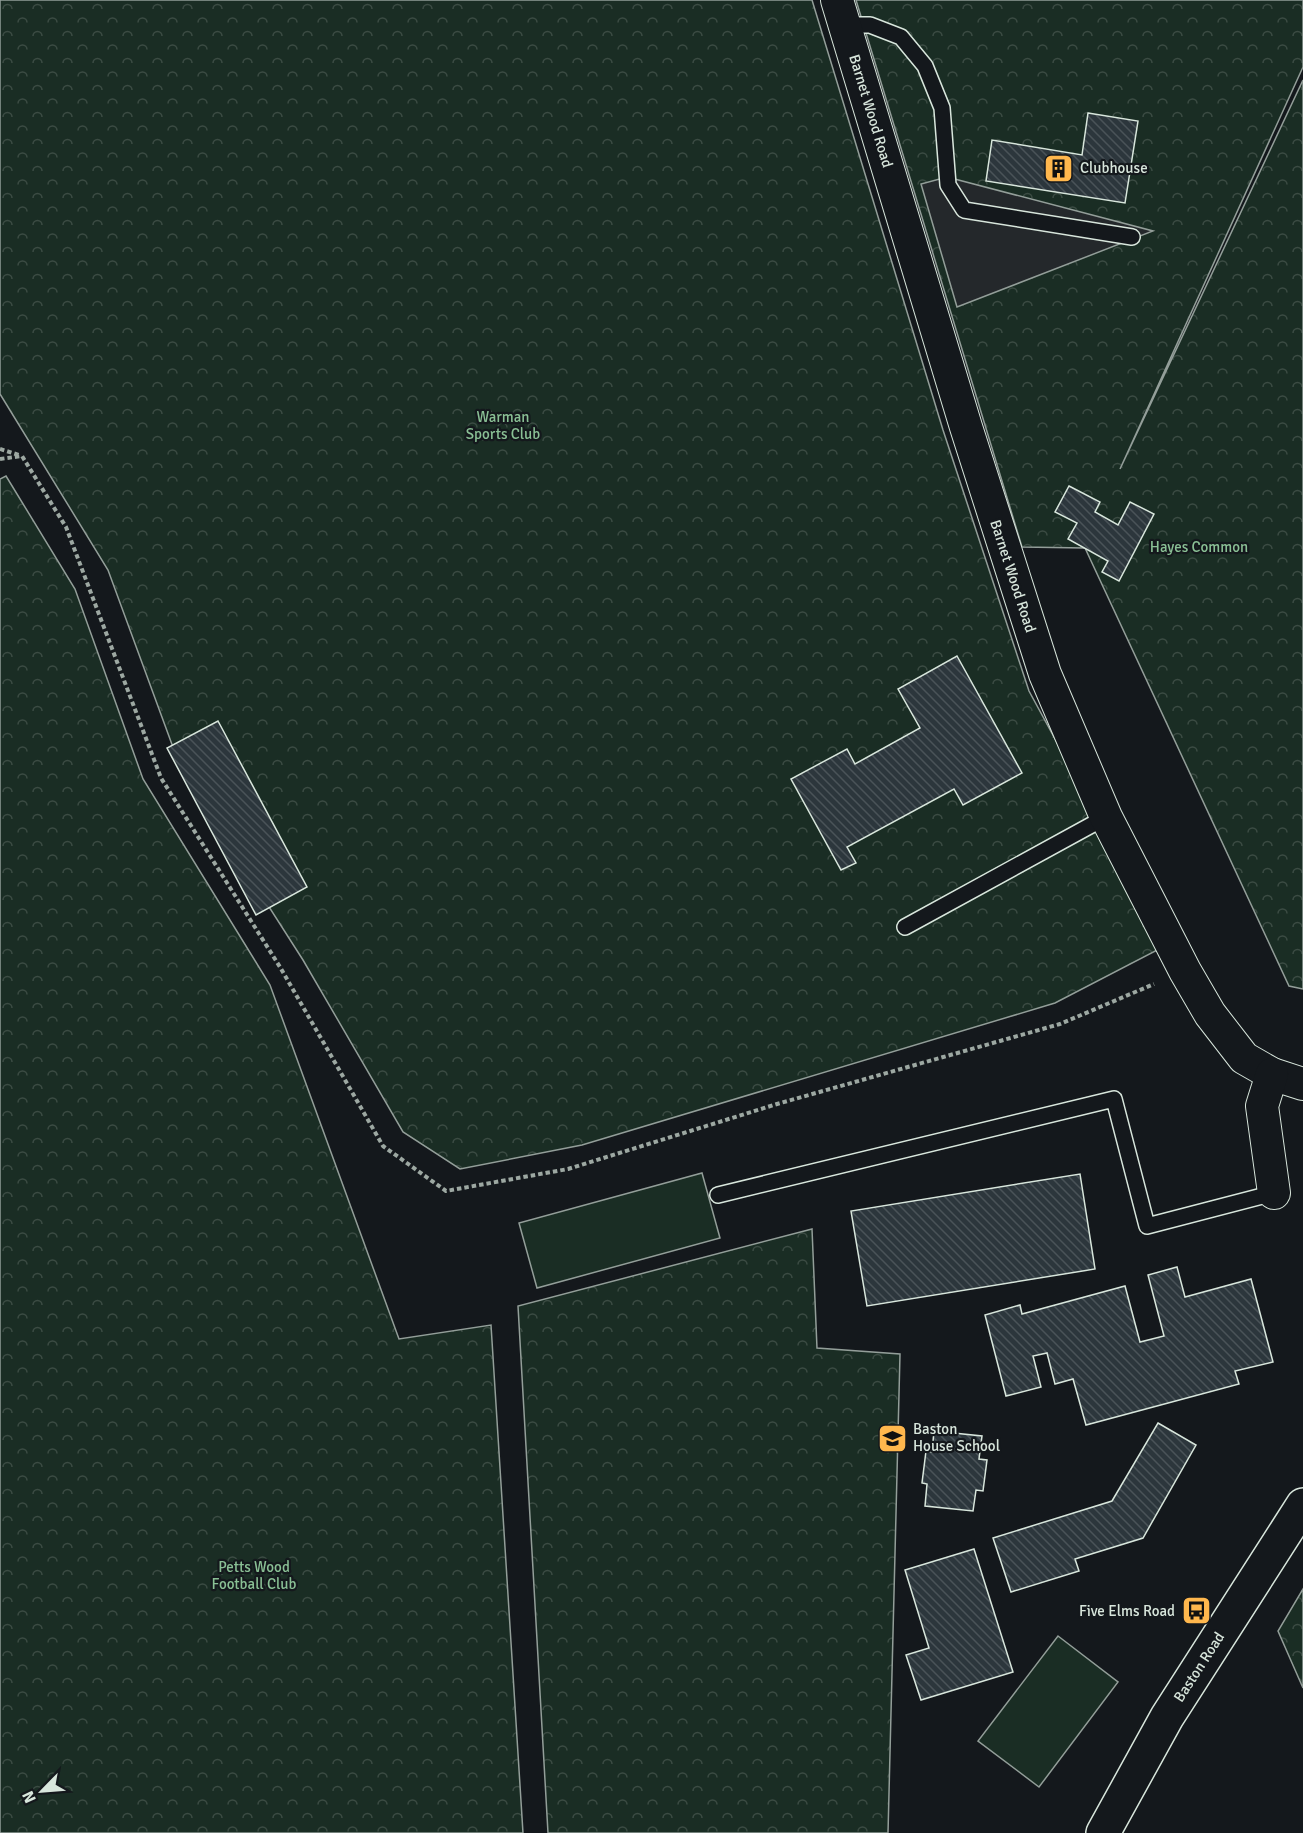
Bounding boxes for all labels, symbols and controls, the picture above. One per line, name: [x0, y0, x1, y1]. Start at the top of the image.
street label: Barnet Wood Road: [845, 52, 897, 170]
building icon: Clubhouse: [1043, 152, 1075, 184]
place label: Clubhouse: [1080, 159, 1148, 177]
park label: Warman Sports Club: [466, 408, 540, 443]
street label: Barnet Wood Road: [986, 517, 1040, 635]
park label: Hayes Common: [1150, 538, 1248, 556]
place label: Baston House School: [913, 1420, 1000, 1455]
school or university icon: Baston House School: [876, 1422, 908, 1454]
park label: Petts Wood Football Club: [212, 1558, 297, 1593]
bus stop icon: Five Elms Road: [1180, 1595, 1212, 1627]
place label: Five Elms Road: [1079, 1602, 1175, 1620]
street label: Baston Road: [1170, 1629, 1228, 1705]
north arrow: [12, 1761, 72, 1821]
text: N: [18, 1788, 41, 1806]

